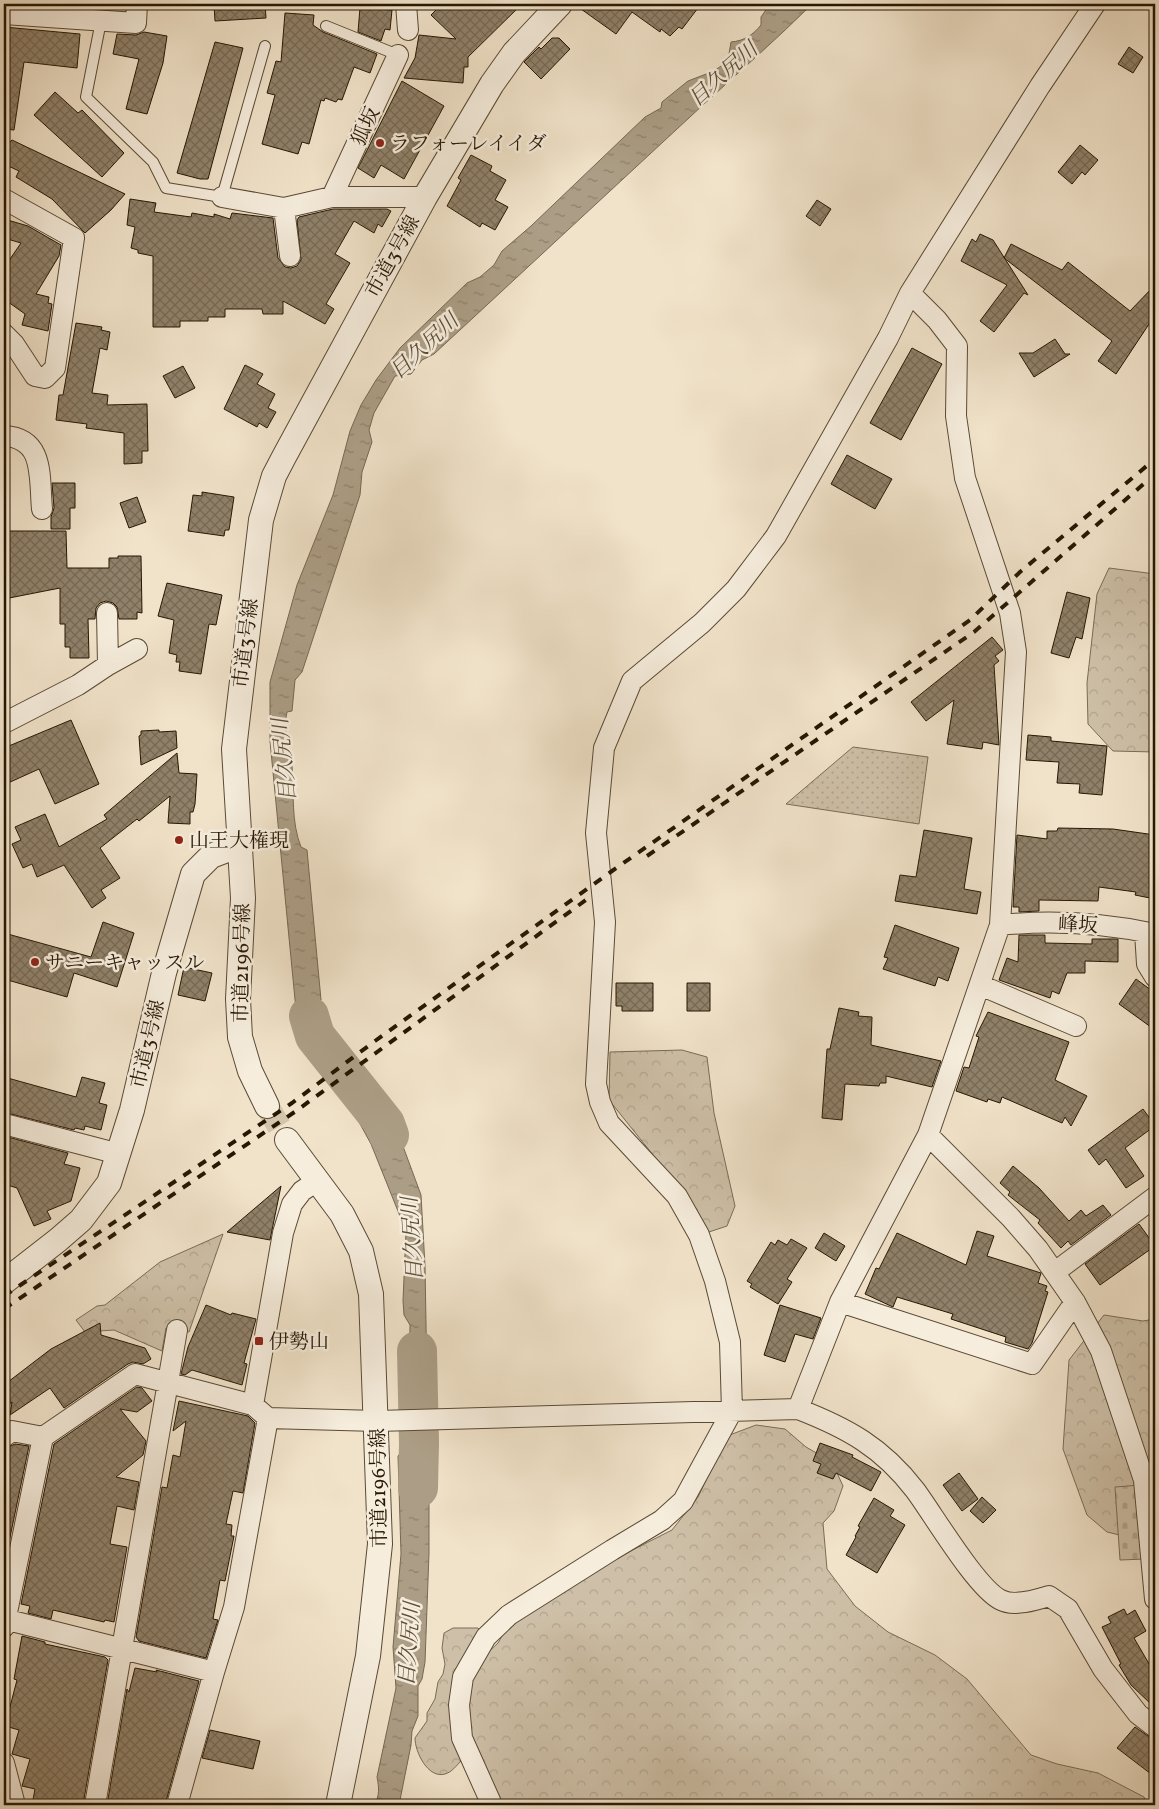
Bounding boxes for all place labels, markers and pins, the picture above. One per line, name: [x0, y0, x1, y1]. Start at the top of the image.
place label: ラフォーレイイダ: [390, 131, 547, 159]
marker: ラフォーレイイダ: [374, 137, 386, 149]
place label: 山王大権現: [189, 828, 289, 856]
marker: 山王大権現: [173, 834, 185, 846]
place label: サニーキャッスル: [45, 950, 204, 978]
marker: サニーキャッスル: [29, 956, 41, 968]
place label: 伊勢山: [269, 1329, 329, 1357]
marker: 伊勢山: [253, 1335, 265, 1347]

